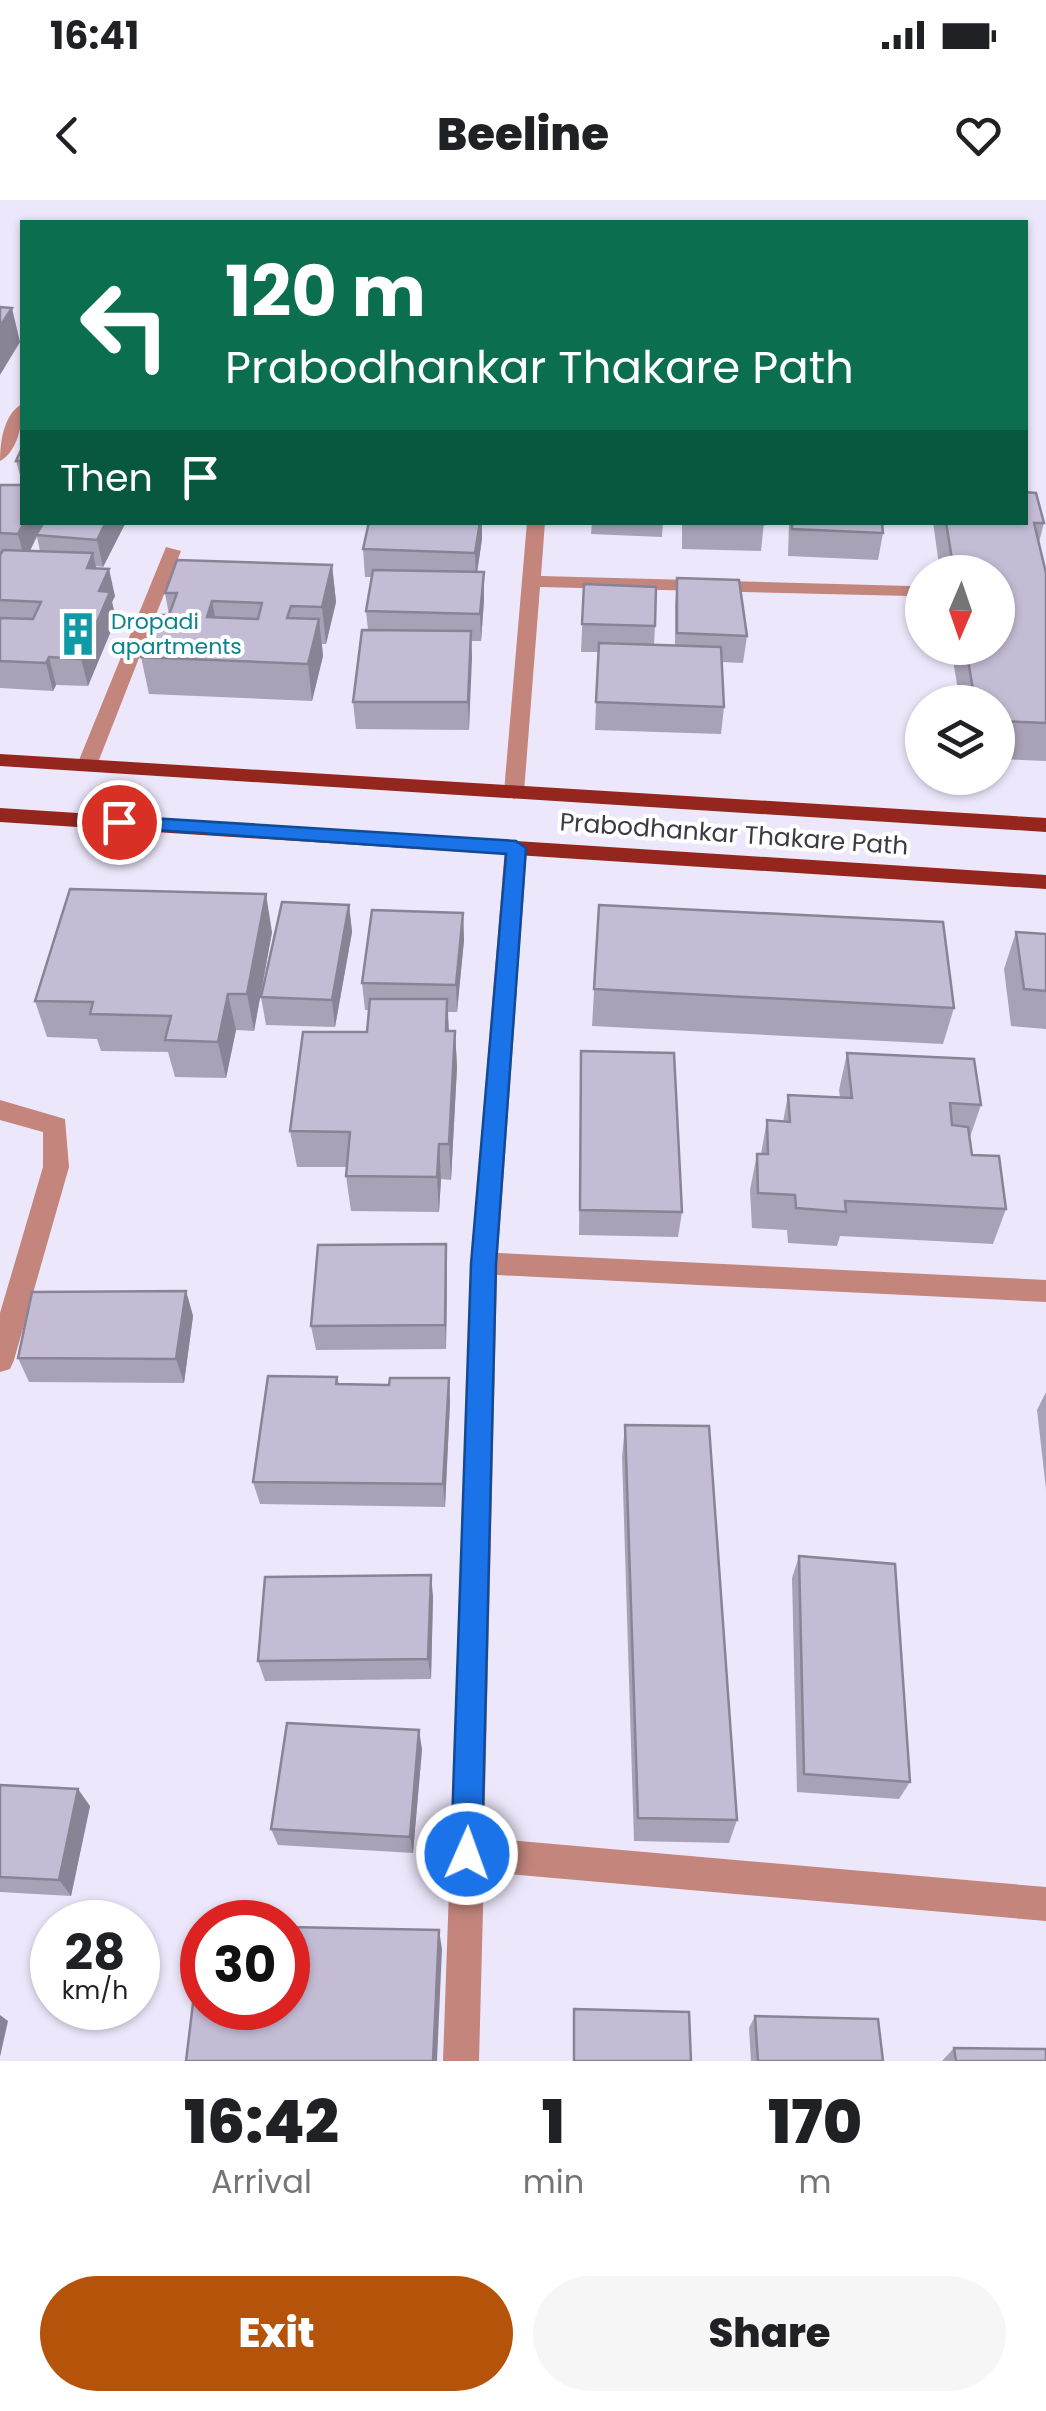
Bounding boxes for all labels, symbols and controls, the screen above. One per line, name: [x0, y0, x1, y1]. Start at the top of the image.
text: 16:41: [50, 9, 139, 62]
text: Beeline: [437, 103, 609, 166]
icon: back: [40, 108, 95, 163]
icon: heart: [951, 108, 1006, 163]
text: 120 m: [225, 242, 426, 341]
icon: left: [60, 260, 190, 390]
text: Prabodhankar Thakare Path: [225, 336, 854, 399]
icon: arrive: [173, 450, 228, 505]
text: Then: [60, 451, 153, 504]
north arrow: [905, 555, 1015, 665]
map controls: [905, 555, 1015, 795]
place label: Dropadi apartments: [111, 606, 242, 662]
building icon: Dropadi apartments: [54, 610, 102, 658]
button: layers: [905, 685, 1015, 795]
pin: [77, 780, 162, 865]
icon: arrive: [92, 795, 147, 850]
street label: Prabodhankar Thakare Path: [559, 804, 909, 864]
position arrow: [415, 1802, 519, 1906]
speed limit sign: 30: [180, 1900, 310, 2030]
text: 28: [65, 1917, 125, 1988]
text: km/h: [62, 1973, 128, 2008]
text: 16:42: [184, 2080, 339, 2164]
text: 1: [542, 2080, 565, 2164]
text: 170: [768, 2080, 862, 2164]
text: Arrival: [211, 2159, 312, 2204]
text: min: [523, 2159, 584, 2204]
text: m: [799, 2159, 832, 2204]
button: Exit: [40, 2276, 513, 2391]
button: Share: [533, 2276, 1006, 2391]

